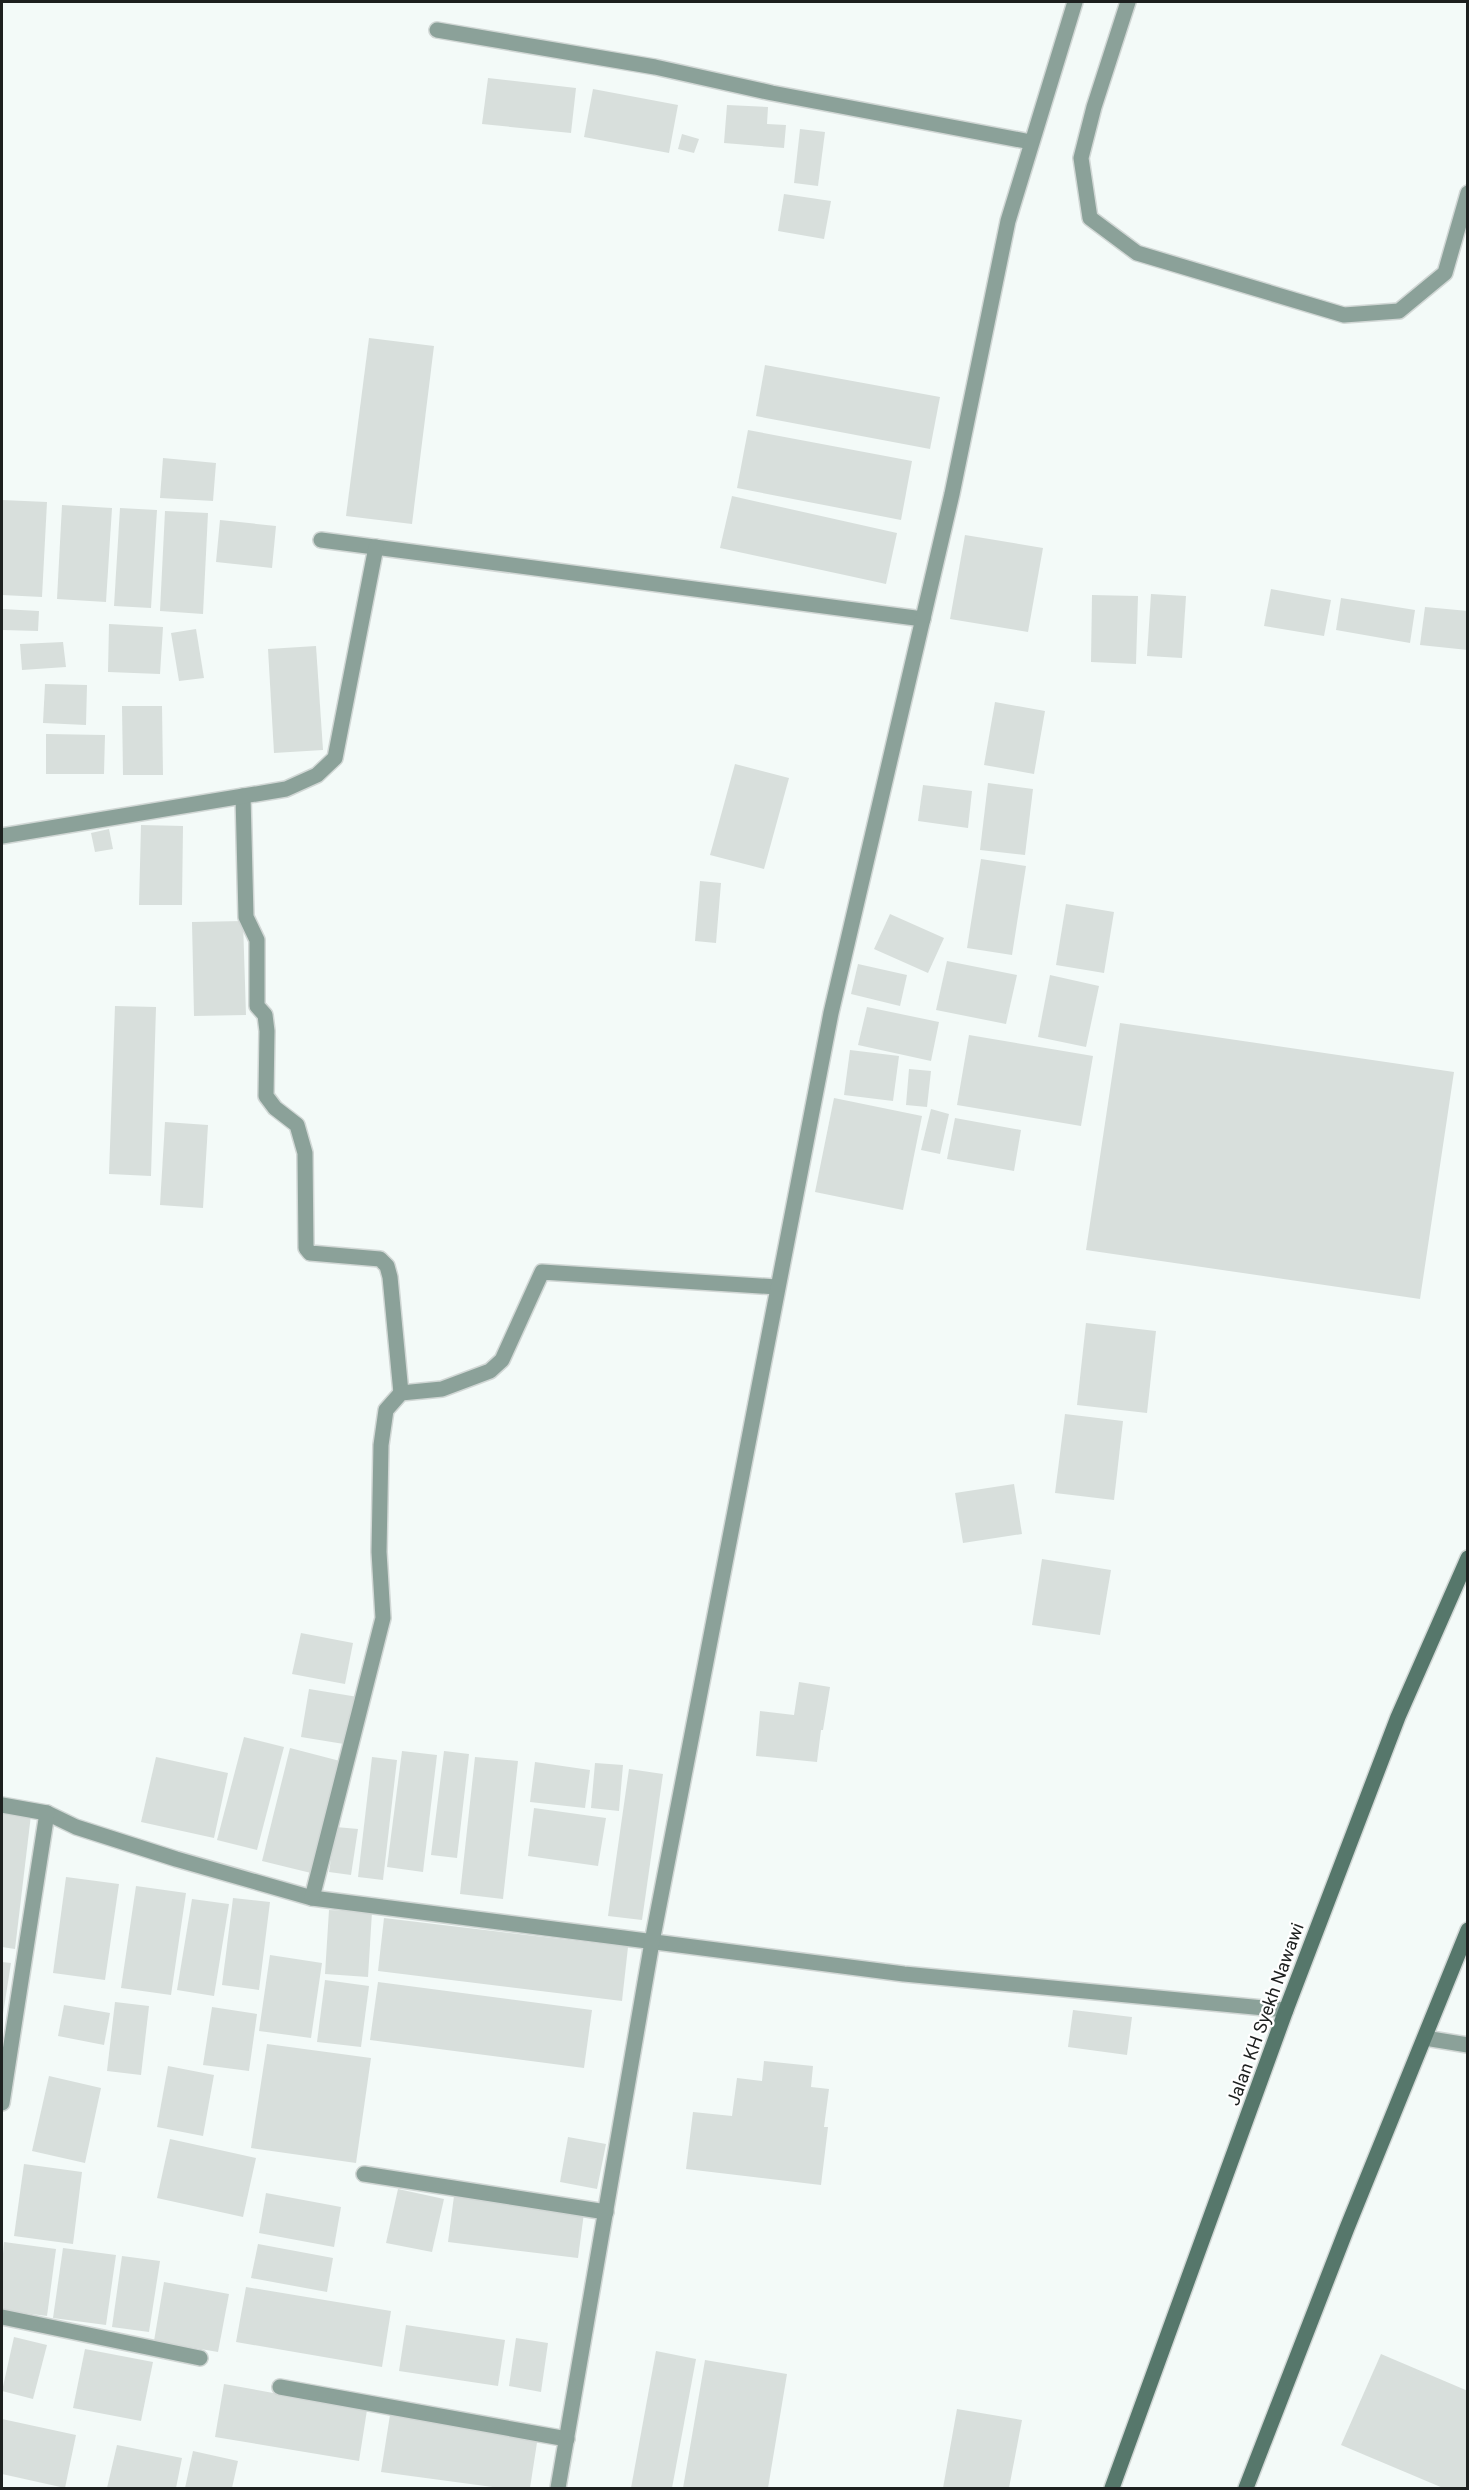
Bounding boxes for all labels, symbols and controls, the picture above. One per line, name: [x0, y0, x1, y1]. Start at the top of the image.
street label: Jalan KH Syekh Nawawi: [1222, 1920, 1308, 2108]

